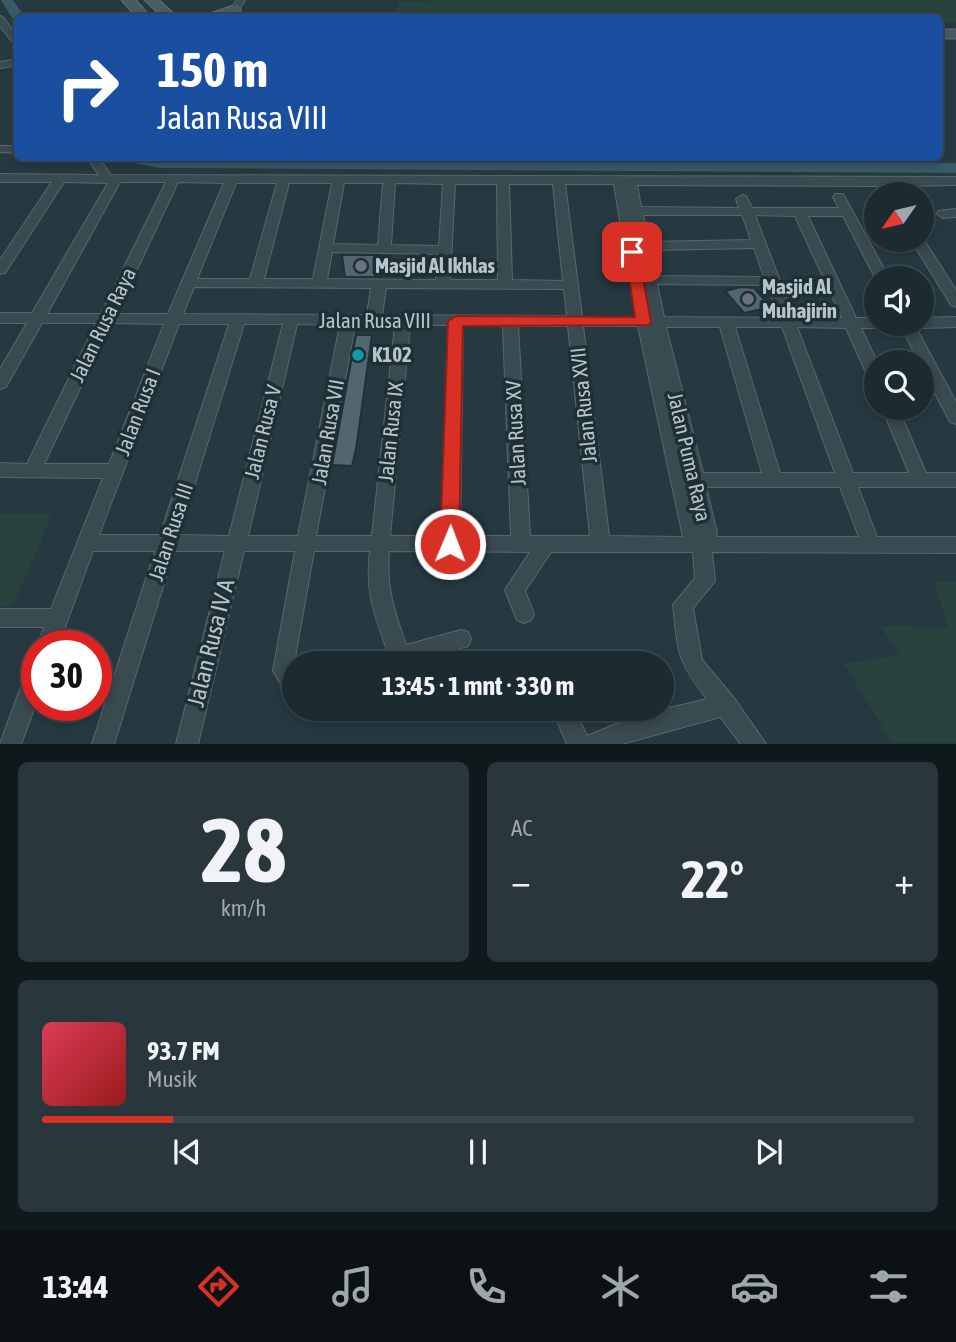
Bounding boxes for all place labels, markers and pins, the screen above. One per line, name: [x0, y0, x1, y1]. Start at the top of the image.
pin: [602, 222, 662, 282]
place label: Masjid Al Ikhlas: [375, 253, 496, 277]
marker: Masjid Al Ikhlas: [353, 258, 369, 274]
place label: Masjid Al Muhajirin: [762, 274, 837, 322]
marker: Masjid Al Muhajirin: [740, 291, 756, 307]
place label: K102: [372, 342, 412, 366]
marker: K102: [350, 347, 366, 363]

